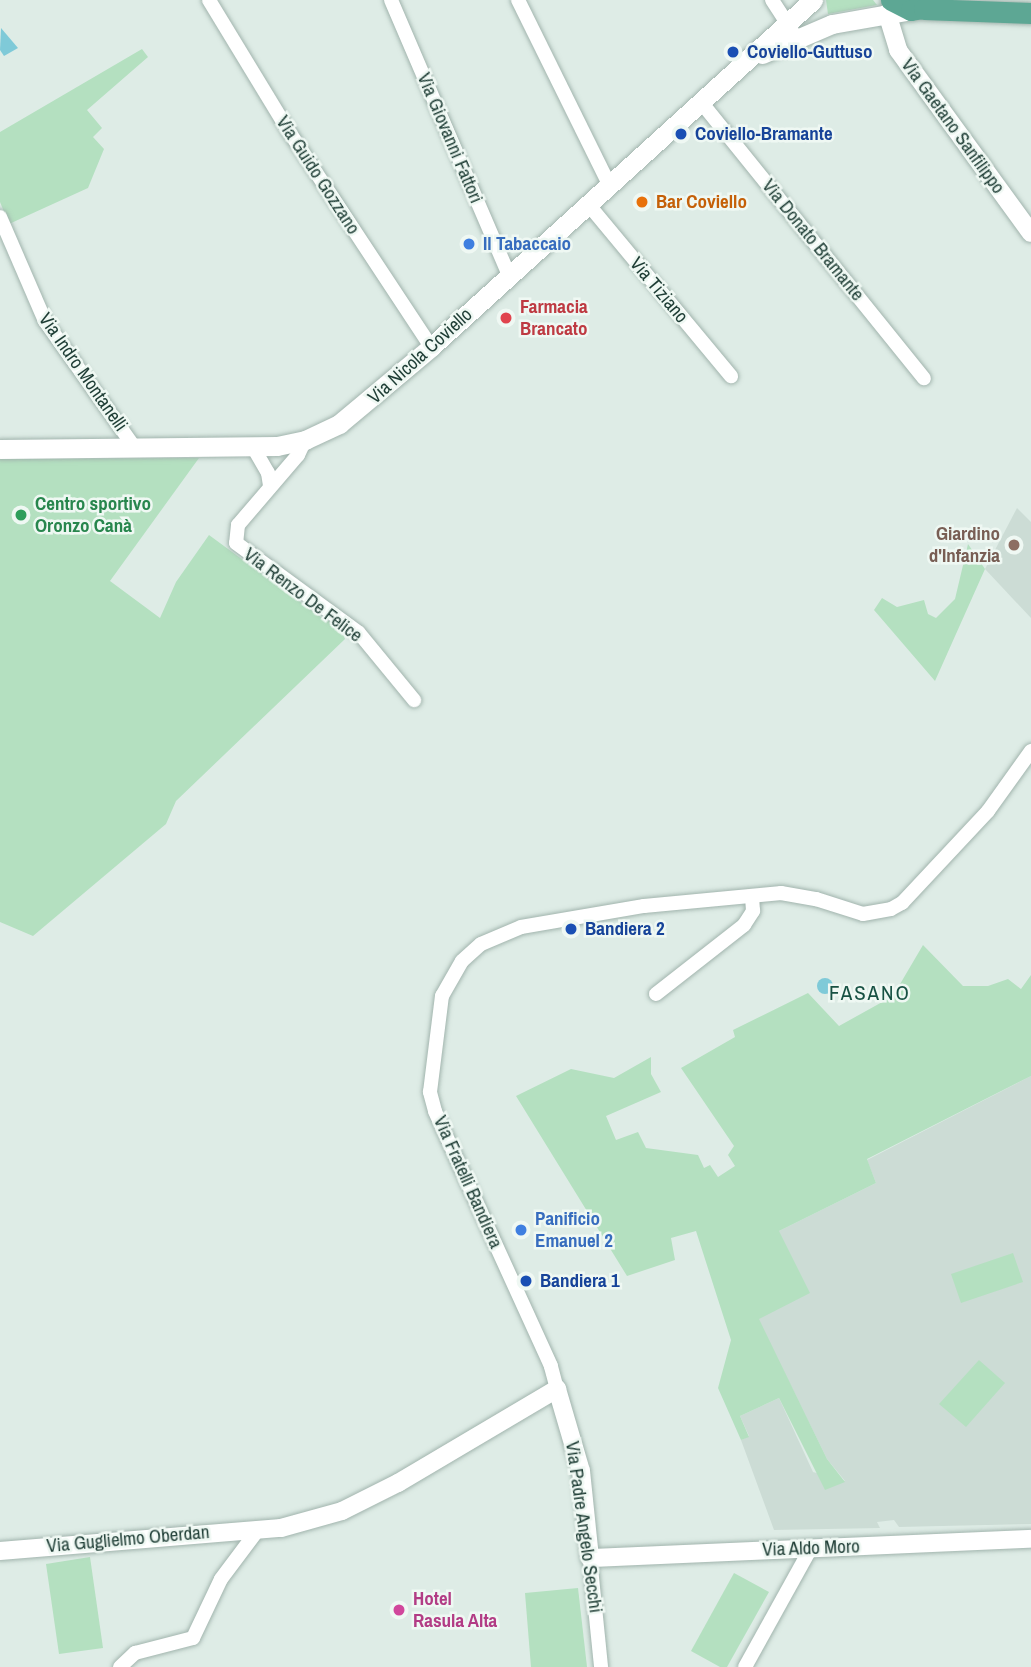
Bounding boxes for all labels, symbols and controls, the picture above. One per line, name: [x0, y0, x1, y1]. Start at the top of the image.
place label: Coviello-Guttuso: [747, 41, 873, 63]
marker: Coviello-Guttuso: [725, 44, 741, 60]
street label: Via Gaetano Sanfilippo: [896, 54, 1010, 198]
street label: Via Giovanni Fattori: [412, 69, 488, 207]
street label: Via Guido Gozzano: [271, 112, 365, 238]
place label: Coviello-Bramante: [695, 123, 833, 145]
marker: Coviello-Bramante: [673, 126, 689, 142]
street label: Via Donato Bramante: [757, 175, 869, 305]
place label: Bar Coviello: [656, 191, 747, 213]
marker: Bar Coviello: [634, 194, 650, 210]
place label: Il Tabaccaio: [483, 233, 571, 255]
marker: Il Tabaccaio: [461, 236, 477, 252]
street label: Via Tiziano: [625, 252, 693, 328]
place label: Farmacia Brancato: [520, 296, 588, 340]
street label: Via Nicola Coviello: [363, 303, 477, 409]
street label: Via Indro Montanelli: [34, 308, 132, 436]
marker: Farmacia Brancato: [498, 310, 514, 326]
place label: Centro sportivo Oronzo Canà: [35, 493, 151, 537]
marker: Centro sportivo Oronzo Canà: [13, 507, 29, 523]
place label: Giardino d'Infanzia: [929, 523, 1000, 567]
marker: Giardino d'Infanzia: [1006, 537, 1022, 553]
street label: Via Renzo De Felice: [239, 543, 367, 647]
place label: Bandiera 2: [585, 918, 665, 940]
marker: Bandiera 2: [563, 921, 579, 937]
district label: FASANO: [830, 980, 910, 1006]
street label: Via Fratelli Bandiera: [429, 1112, 507, 1252]
place label: Panificio Emanuel 2: [535, 1208, 613, 1252]
marker: Panificio Emanuel 2: [513, 1222, 529, 1238]
place label: Bandiera 1: [540, 1270, 620, 1292]
marker: Bandiera 1: [518, 1273, 534, 1289]
street label: Via Padre Angelo Secchi: [561, 1439, 607, 1615]
street label: Via Guglielmo Oberdan: [46, 1521, 210, 1557]
street label: Via Aldo Moro: [761, 1535, 861, 1561]
place label: Hotel Rasula Alta: [413, 1588, 498, 1632]
marker: Hotel Rasula Alta: [391, 1602, 407, 1618]

